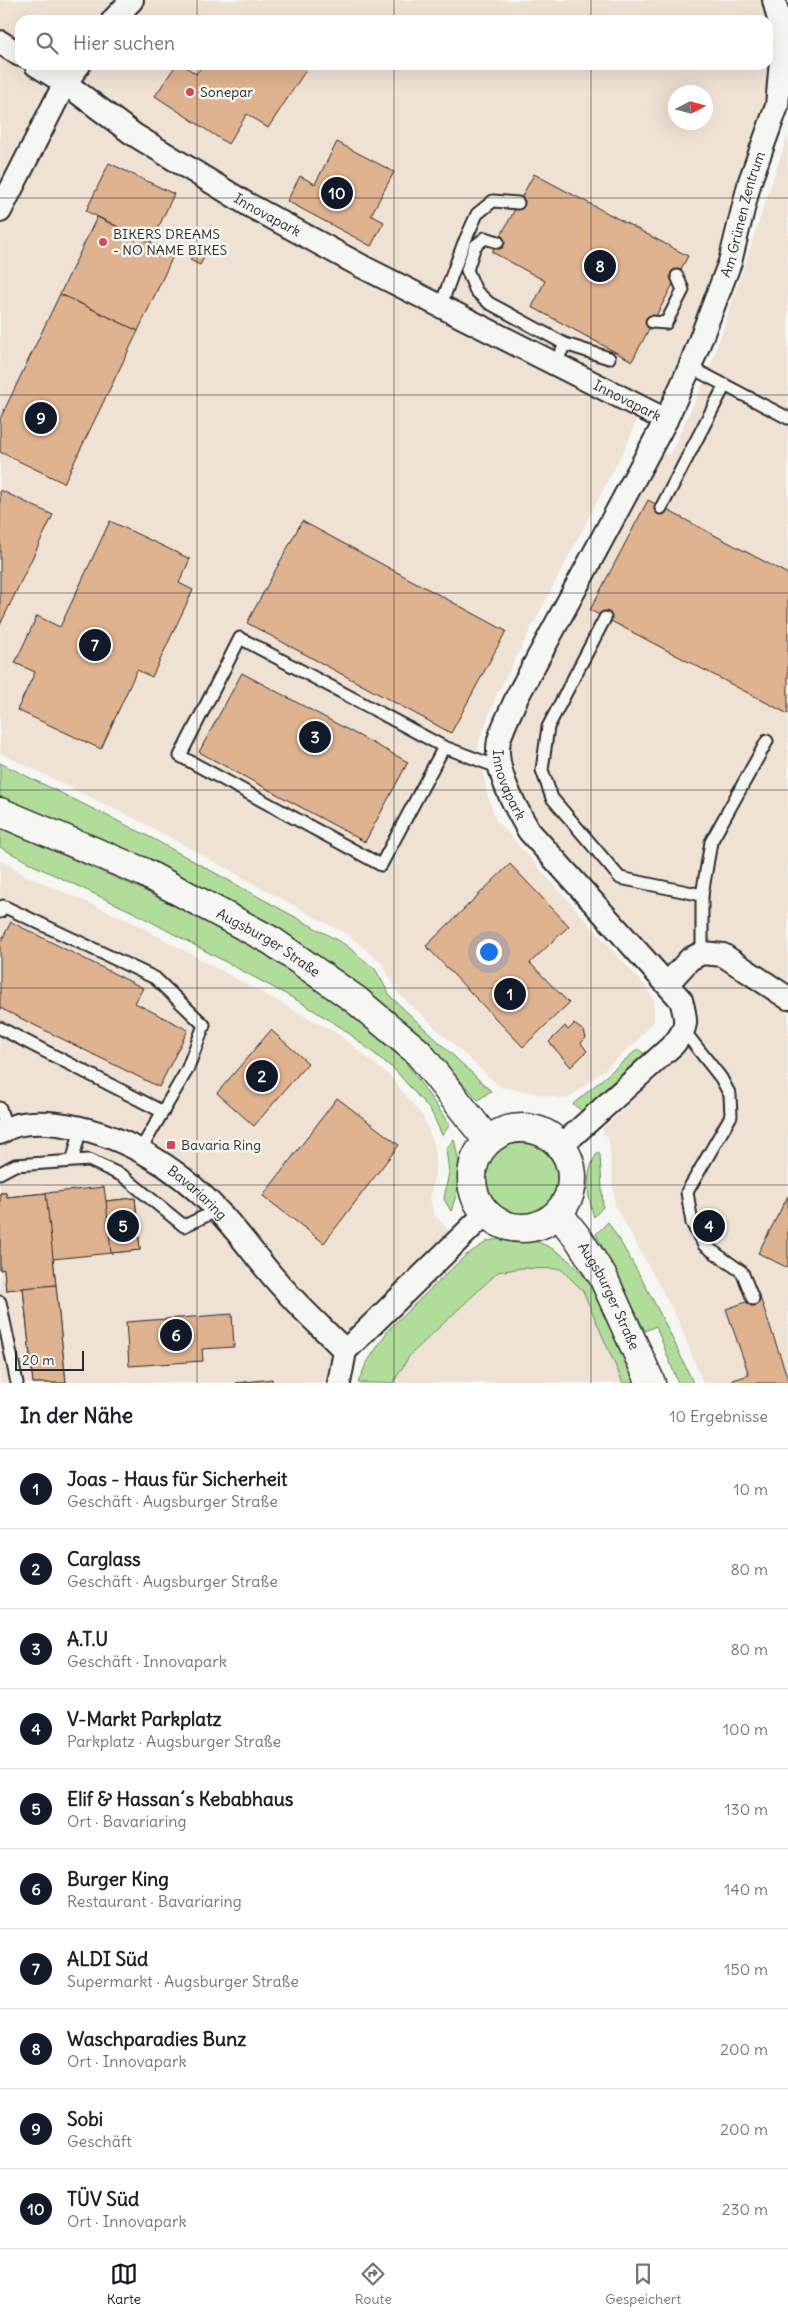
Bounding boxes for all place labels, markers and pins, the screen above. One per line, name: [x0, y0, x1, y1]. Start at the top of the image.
place label: Sonepar: [200, 83, 253, 101]
marker: Sonepar: [184, 86, 196, 98]
pin: 10: [321, 174, 353, 212]
place label: BIKERS DREAMS - NO NAME BIKES: [113, 225, 228, 259]
marker: BIKERS DREAMS - NO NAME BIKES: [97, 236, 109, 248]
pin: 8: [584, 247, 616, 285]
pin: 9: [25, 399, 57, 437]
pin: 7: [79, 626, 111, 664]
pin: 3: [299, 718, 331, 756]
pin: 1: [494, 975, 526, 1013]
pin: 2: [246, 1057, 278, 1095]
place label: Bavaria Ring: [181, 1136, 261, 1154]
marker: Bavaria Ring: [165, 1139, 177, 1151]
pin: 5: [107, 1207, 139, 1245]
pin: 4: [693, 1207, 725, 1245]
pin: 6: [160, 1316, 192, 1354]

